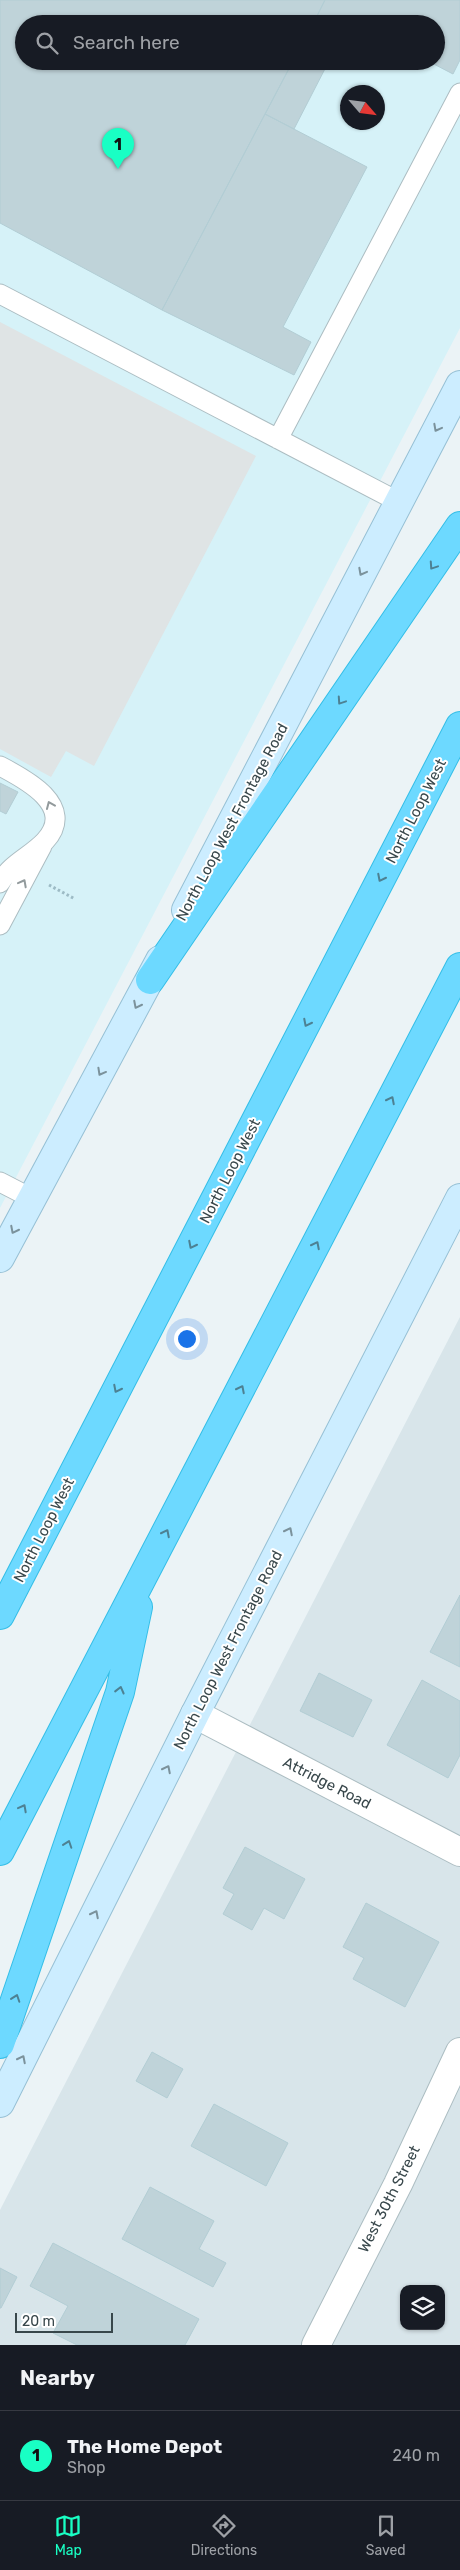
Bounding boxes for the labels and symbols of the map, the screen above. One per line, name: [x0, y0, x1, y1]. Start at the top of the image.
north arrow: [340, 85, 385, 130]
pin: 1: [102, 128, 134, 169]
one-way arrow: [434, 423, 444, 432]
one-way arrow: [430, 560, 439, 570]
one-way arrow: [358, 567, 368, 576]
one-way arrow: [338, 695, 348, 704]
street label: North Loop West Frontage Road: [172, 720, 292, 924]
street label: North Loop West: [382, 756, 450, 866]
one-way arrow: [45, 801, 56, 810]
one-way arrow: [377, 873, 387, 882]
one-way arrow: [16, 879, 26, 888]
one-way arrow: [133, 999, 143, 1008]
one-way arrow: [303, 1017, 313, 1026]
one-way arrow: [97, 1067, 107, 1076]
one-way arrow: [385, 1097, 395, 1106]
street label: North Loop West: [196, 1116, 264, 1226]
one-way arrow: [10, 1225, 20, 1234]
one-way arrow: [188, 1239, 198, 1248]
one-way arrow: [310, 1241, 320, 1250]
your location: [174, 1326, 200, 1352]
one-way arrow: [113, 1384, 123, 1393]
one-way arrow: [235, 1385, 245, 1394]
street label: North Loop West: [10, 1475, 78, 1585]
one-way arrow: [283, 1527, 293, 1536]
one-way arrow: [160, 1529, 170, 1538]
street label: North Loop West Frontage Road: [170, 1547, 286, 1753]
one-way arrow: [114, 1685, 125, 1694]
street label: Attridge Road: [280, 1753, 374, 1813]
one-way arrow: [161, 1765, 171, 1774]
one-way arrow: [17, 1804, 27, 1813]
one-way arrow: [62, 1840, 72, 1849]
one-way arrow: [89, 1910, 99, 1919]
one-way arrow: [10, 1994, 20, 2002]
one-way arrow: [16, 2056, 26, 2065]
street label: West 30th Street: [354, 2142, 424, 2256]
scale bar: [15, 2310, 112, 2333]

